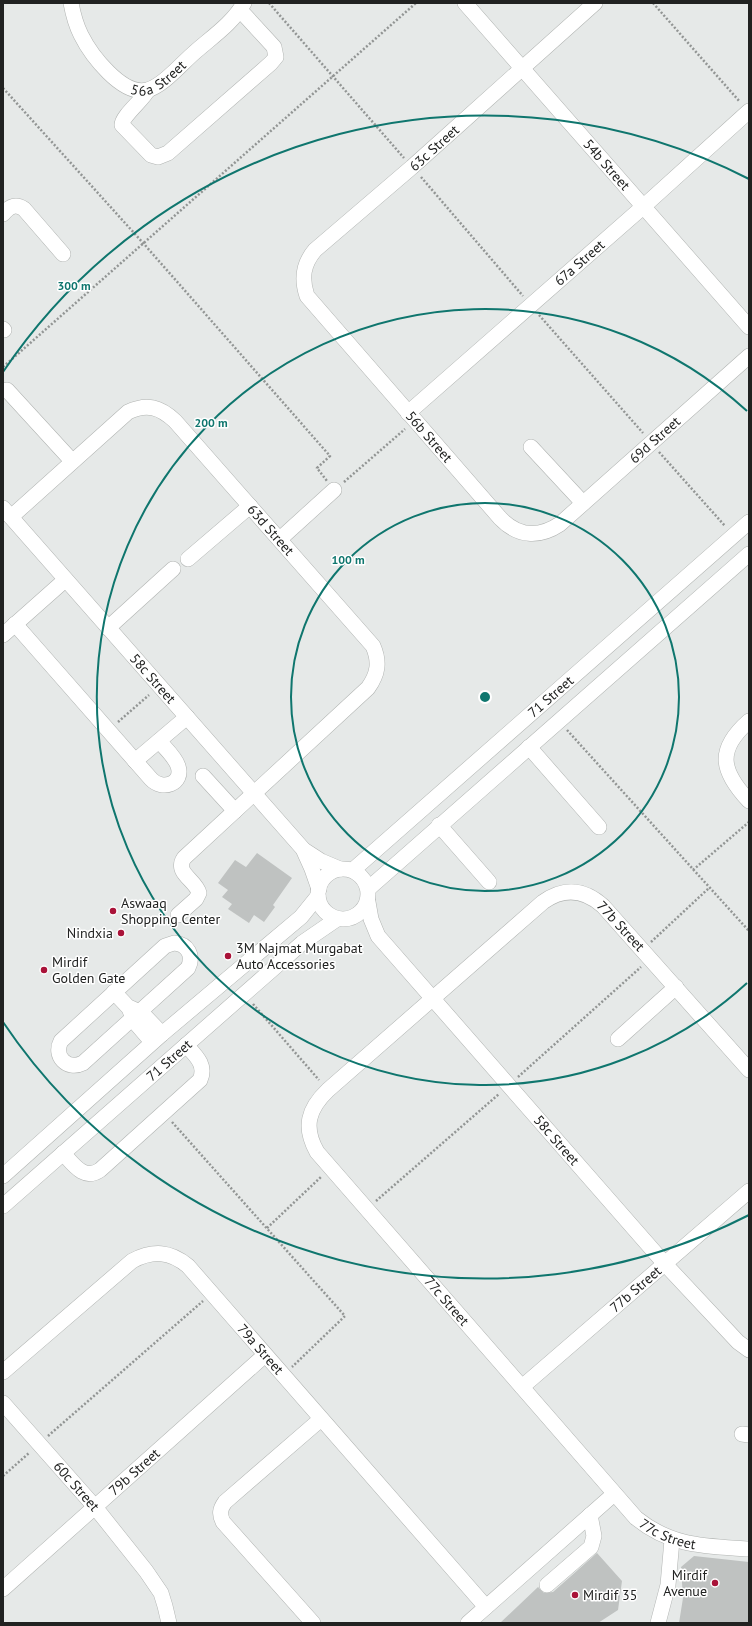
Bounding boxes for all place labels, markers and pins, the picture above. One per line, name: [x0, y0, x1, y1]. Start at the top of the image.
centre of rings: [478, 690, 492, 704]
place label: Aswaaq Shopping Center: [121, 894, 220, 928]
marker: Aswaaq Shopping Center: [108, 906, 118, 916]
place label: Nindxia: [67, 924, 113, 942]
marker: Nindxia: [116, 928, 126, 938]
place label: 3M Najmat Murgabat Auto Accessories: [236, 939, 363, 973]
marker: 3M Najmat Murgabat Auto Accessories: [223, 951, 233, 961]
place label: Mirdif Golden Gate: [52, 953, 125, 987]
marker: Mirdif Golden Gate: [39, 965, 49, 975]
place label: Mirdif Avenue: [663, 1566, 708, 1600]
marker: Mirdif Avenue: [710, 1578, 720, 1588]
place label: Mirdif 35: [583, 1586, 637, 1604]
marker: Mirdif 35: [570, 1590, 580, 1600]

